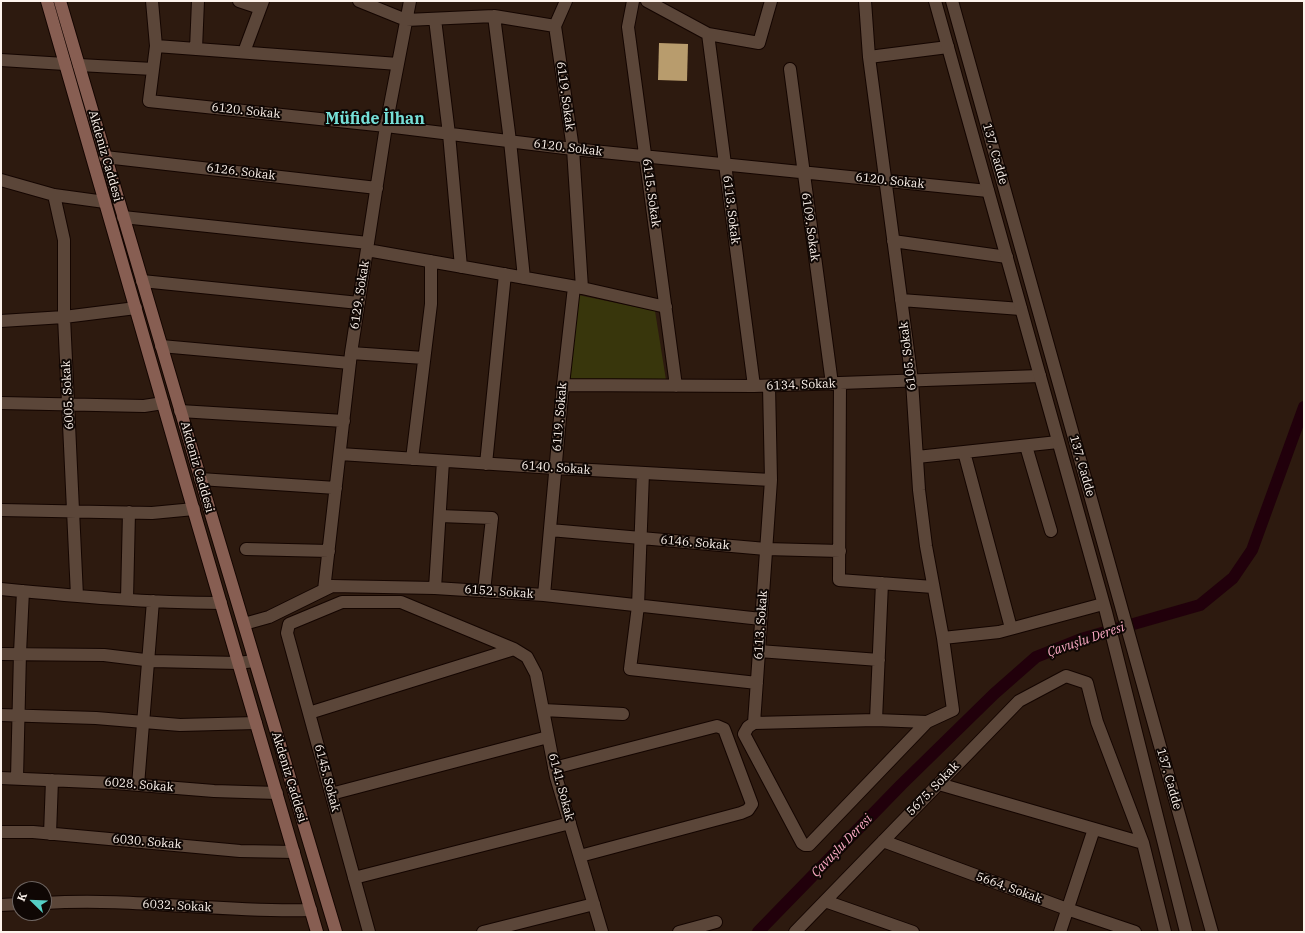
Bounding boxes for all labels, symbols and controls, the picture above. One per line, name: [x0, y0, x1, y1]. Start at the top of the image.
street label: 6119. Sokak: [553, 61, 577, 131]
street label: 6120. Sokak: [211, 100, 281, 122]
street label: Akdeniz Caddesi: [85, 109, 125, 203]
district label: Müfide İlhan: [325, 109, 425, 129]
street label: 137. Cadde: [979, 122, 1011, 186]
street label: 6120. Sokak: [533, 137, 603, 159]
street label: 6115. Sokak: [639, 158, 663, 228]
street label: 6126. Sokak: [206, 161, 276, 183]
street label: 6120. Sokak: [855, 170, 925, 192]
street label: 6113. Sokak: [720, 175, 742, 245]
street label: 6109. Sokak: [798, 192, 822, 262]
street label: 6129. Sokak: [347, 260, 373, 330]
street label: 6105. Sokak: [897, 321, 919, 391]
street label: 6005. Sokak: [59, 360, 77, 430]
street label: 6134. Sokak: [766, 377, 836, 393]
street label: 6119. Sokak: [550, 382, 570, 452]
street label: Akdeniz Caddesi: [177, 420, 217, 514]
street label: 137. Cadde: [1066, 434, 1098, 498]
street label: 6140. Sokak: [521, 458, 591, 478]
street label: 6146. Sokak: [660, 533, 730, 553]
street label: 6152. Sokak: [464, 582, 534, 602]
street label: 6113. Sokak: [751, 590, 771, 660]
water label: Çavuşlu Deresi: [1045, 619, 1127, 661]
street label: Akdeniz Caddesi: [268, 730, 310, 824]
street label: 6145. Sokak: [311, 743, 343, 813]
street label: 137. Cadde: [1153, 747, 1185, 811]
street label: 6141. Sokak: [545, 752, 577, 822]
street label: 5675. Sokak: [904, 759, 962, 819]
street label: 6028. Sokak: [104, 775, 174, 795]
water label: Çavuşlu Deresi: [808, 811, 876, 881]
street label: 6030. Sokak: [112, 832, 182, 852]
street label: 5664. Sokak: [974, 869, 1044, 907]
north arrow: [12, 881, 52, 921]
text: K: [14, 890, 30, 903]
street label: 6032. Sokak: [142, 897, 212, 915]

